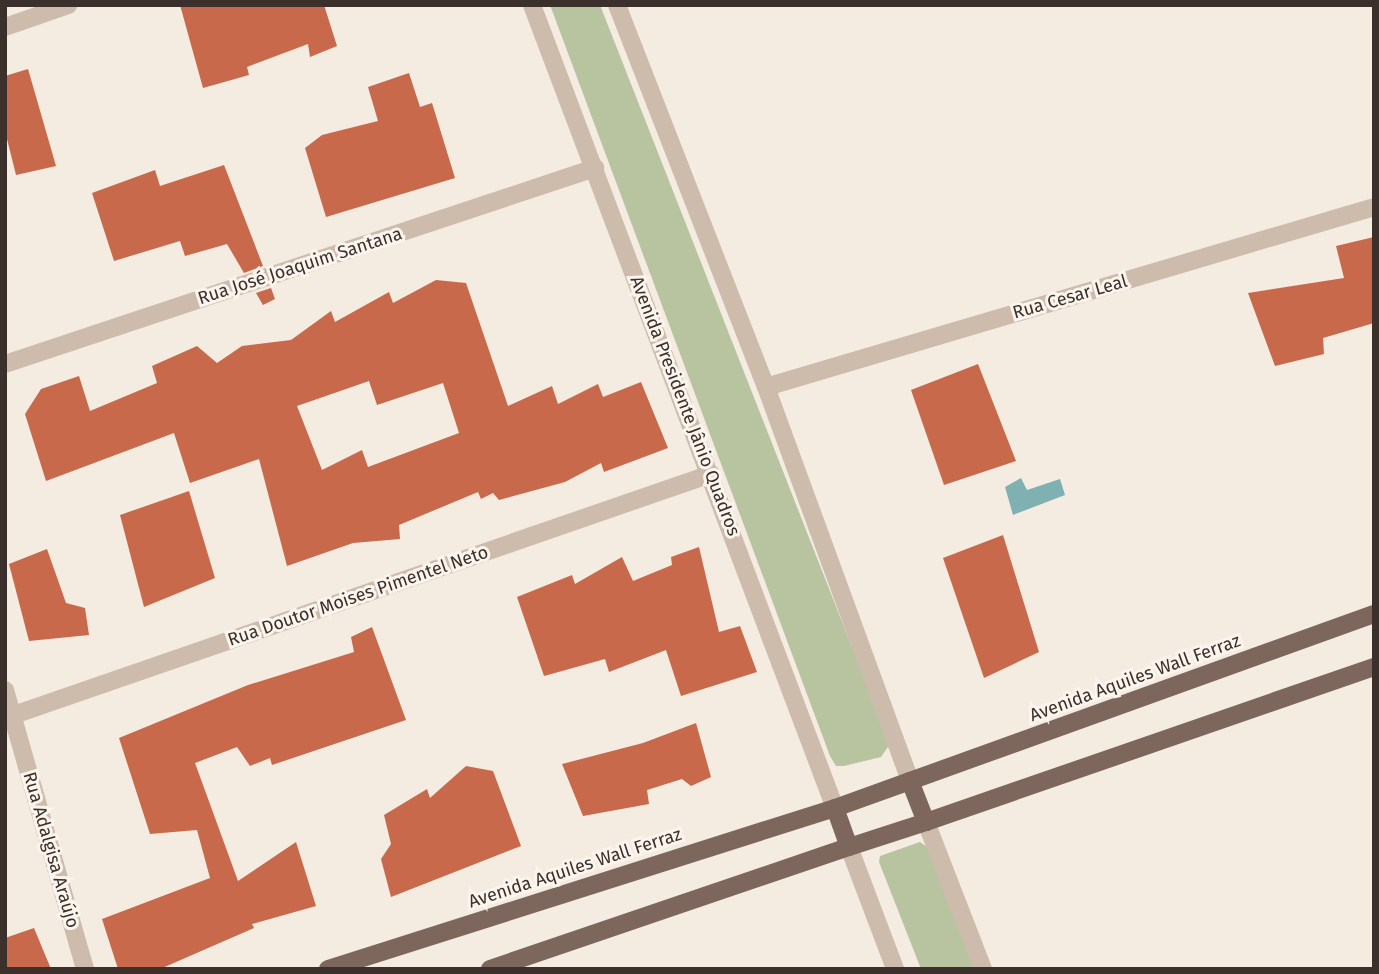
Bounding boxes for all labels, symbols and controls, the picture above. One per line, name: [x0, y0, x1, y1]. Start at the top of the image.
street label: Rua José Joaquim Santana: [195, 223, 405, 309]
street label: Rua Cesar Leal: [1010, 270, 1130, 324]
street label: Avenida Presidente Jânio Quadros: [625, 273, 745, 539]
street label: Rua Doutor Moises Pimentel Neto: [225, 541, 491, 651]
street label: Avenida Aquiles Wall Ferraz: [1027, 630, 1243, 726]
street label: Rua Adalgisa Araújo: [18, 769, 84, 931]
street label: Avenida Aquiles Wall Ferraz: [466, 823, 684, 913]

